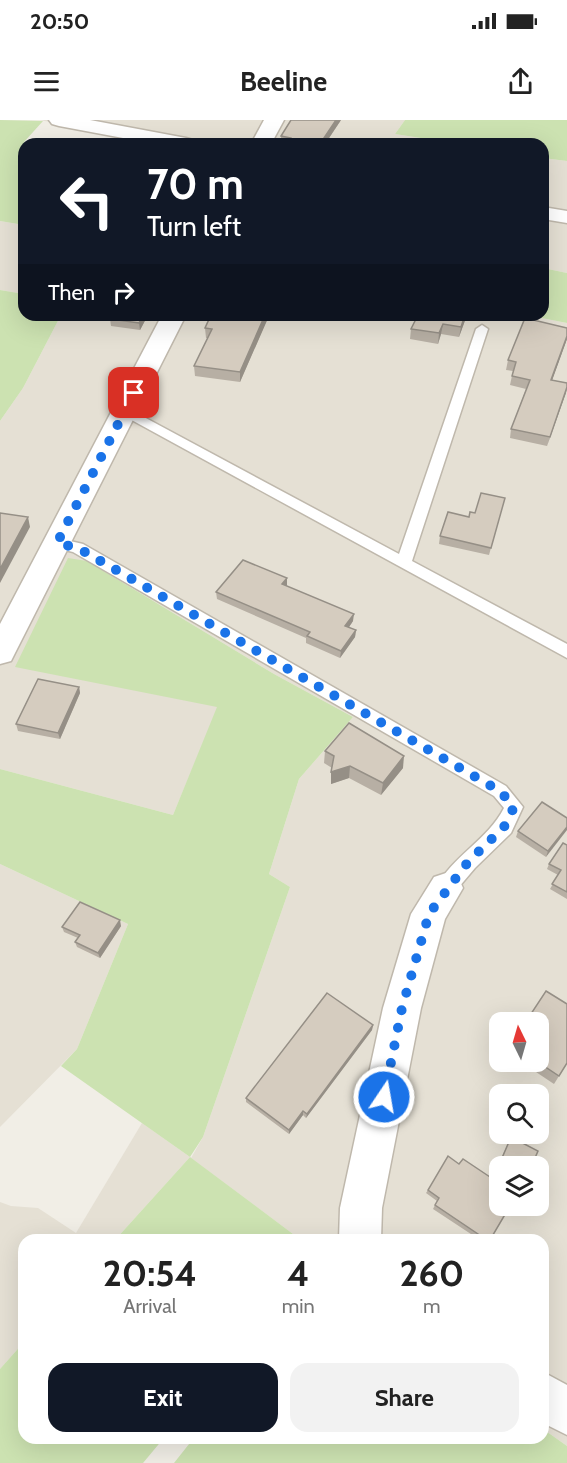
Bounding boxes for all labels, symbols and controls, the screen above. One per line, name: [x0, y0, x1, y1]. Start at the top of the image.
text: 20:50: [30, 8, 89, 35]
icon: menu: [30, 65, 63, 98]
text: Beeline: [240, 65, 327, 98]
icon: share: [504, 65, 537, 98]
text: 70 m: [147, 158, 244, 210]
icon: left: [48, 162, 126, 240]
text: Turn left: [147, 210, 241, 243]
icon: right: [107, 276, 140, 309]
text: Then: [48, 279, 95, 306]
pin: [108, 367, 159, 418]
icon: arrive: [117, 376, 150, 409]
north arrow: [489, 1012, 549, 1072]
map controls: [489, 1012, 549, 1216]
position arrow: [352, 1065, 416, 1129]
button: search: [489, 1084, 549, 1144]
button: layers: [489, 1156, 549, 1216]
text: 20:54: [103, 1251, 197, 1295]
text: 4: [287, 1251, 309, 1295]
text: 260: [400, 1251, 464, 1295]
text: Arrival: [123, 1294, 176, 1318]
text: min: [282, 1294, 315, 1318]
text: m: [423, 1294, 441, 1318]
button: Exit: [48, 1363, 278, 1432]
button: Share: [290, 1363, 519, 1432]

